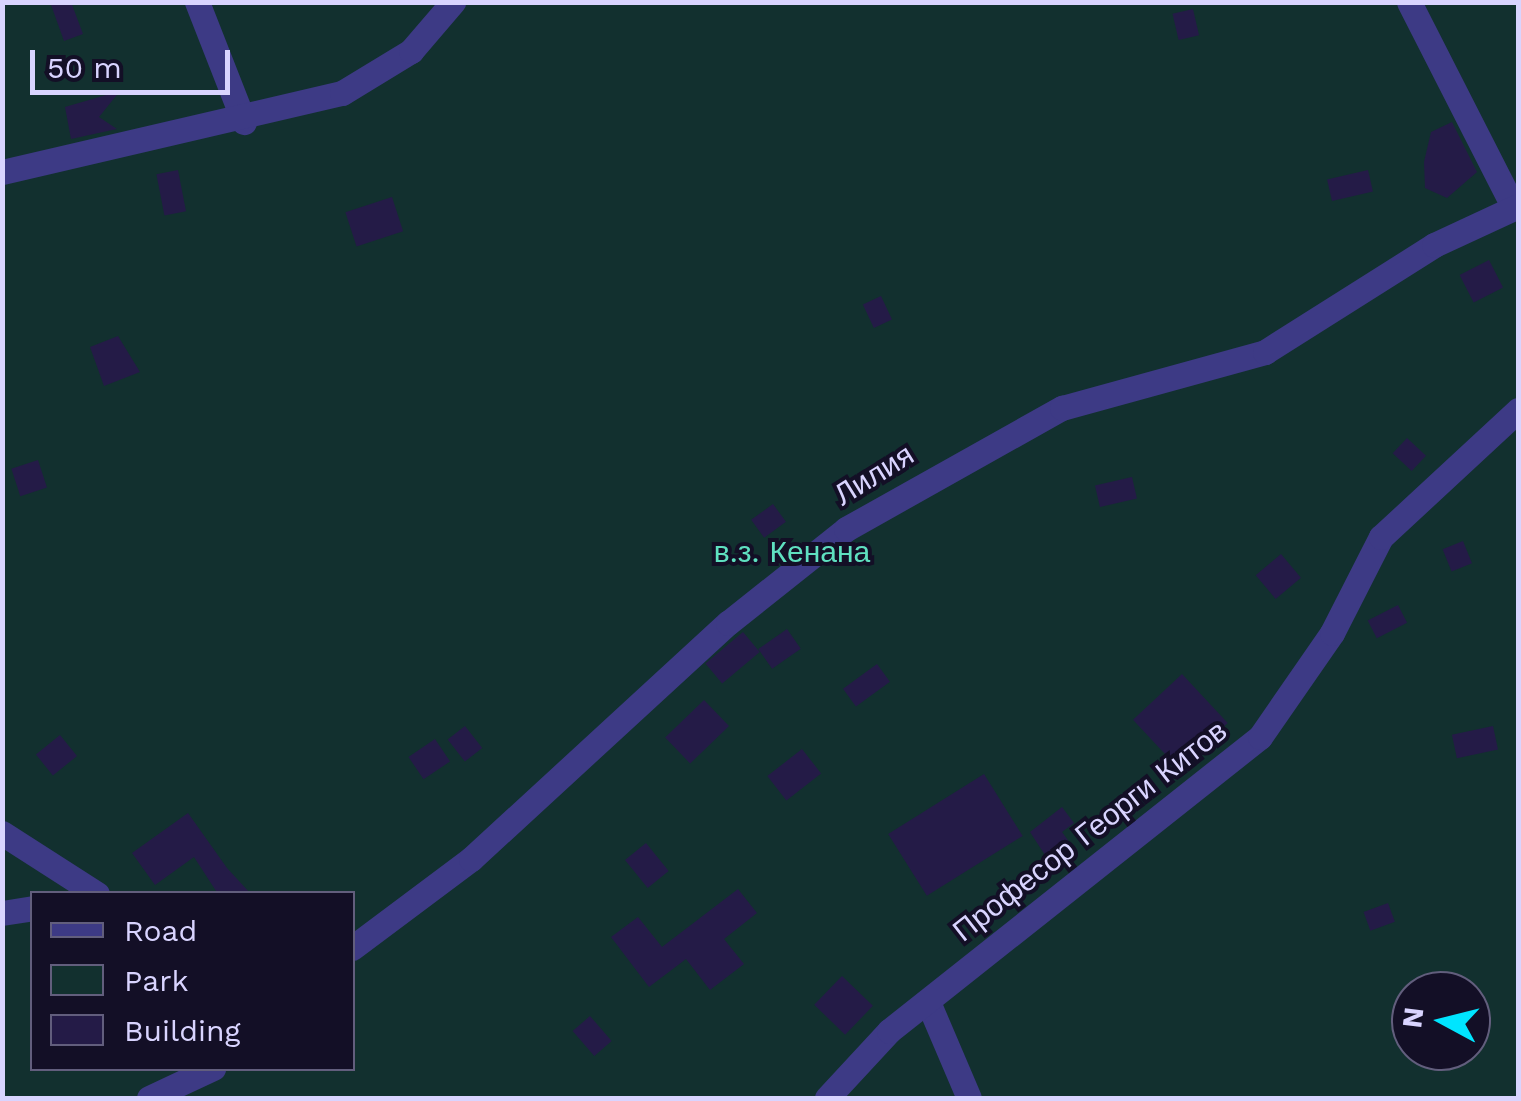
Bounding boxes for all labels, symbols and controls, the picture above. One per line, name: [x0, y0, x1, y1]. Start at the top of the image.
scale bar: [35, 30, 235, 92]
text: 50 m: [47, 50, 122, 85]
street label: Лилия: [828, 437, 920, 513]
park label: в.з. Кенана: [714, 534, 870, 570]
street label: Професор Георги Китов: [946, 713, 1234, 949]
legend: [30, 891, 355, 1071]
text: Road: [124, 913, 197, 948]
text: Park: [124, 963, 189, 998]
north arrow: [1391, 971, 1491, 1071]
text: N: [1395, 1005, 1430, 1030]
text: Building: [124, 1013, 241, 1048]

